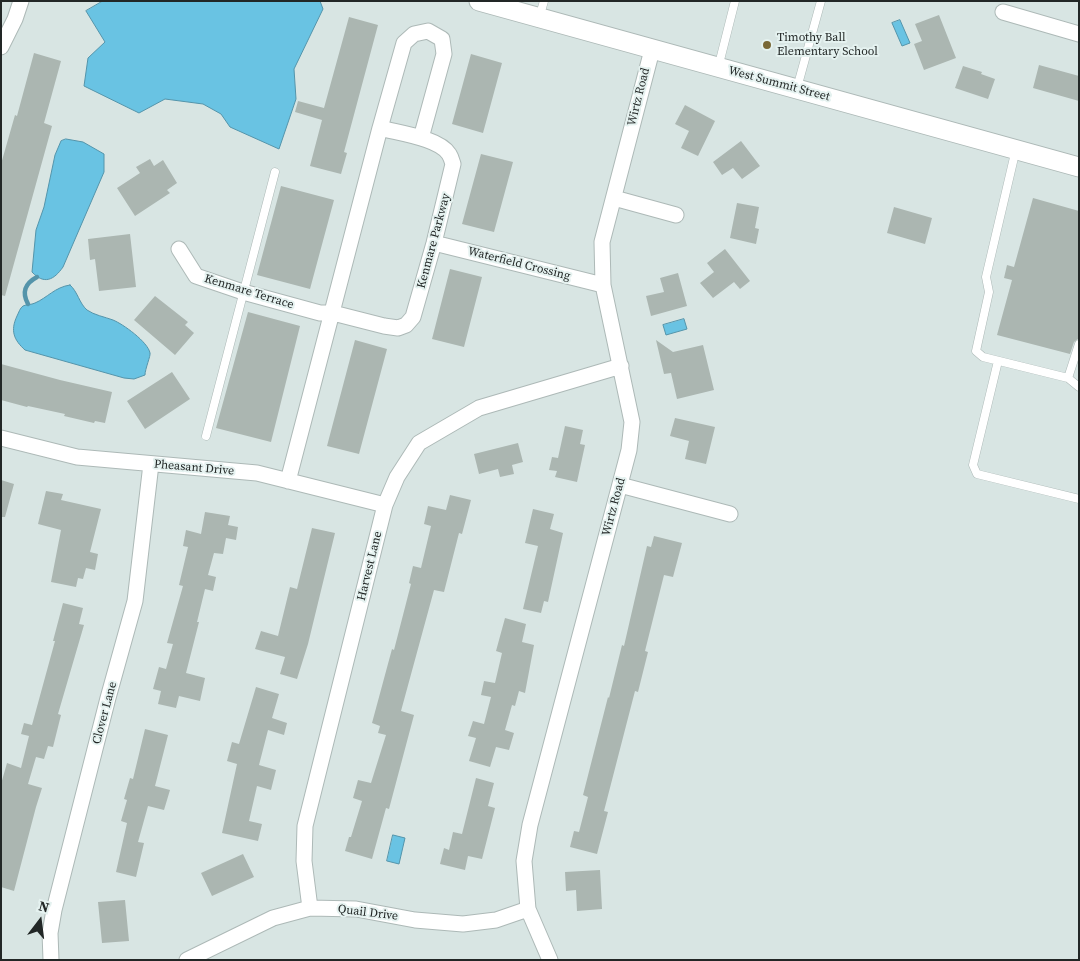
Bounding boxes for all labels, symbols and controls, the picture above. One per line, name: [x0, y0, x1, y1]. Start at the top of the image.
place label: Timothy Ball Elementary School: [777, 31, 878, 59]
marker: Timothy Ball Elementary School: [761, 39, 773, 51]
street label: West Summit Street: [727, 64, 831, 104]
street label: Wirtz Road: [625, 66, 653, 128]
street label: Kenmare Parkway: [414, 192, 454, 290]
street label: Waterfield Crossing: [466, 244, 572, 284]
street label: Kenmare Terrace: [203, 272, 295, 312]
street label: Pheasant Drive: [153, 457, 235, 479]
street label: Wirtz Road: [599, 476, 629, 538]
street label: Harvest Lane: [354, 530, 386, 602]
street label: Clover Lane: [90, 680, 120, 746]
north arrow: [15, 896, 65, 946]
text: N: [36, 896, 51, 917]
street label: Quail Drive: [337, 902, 399, 924]

